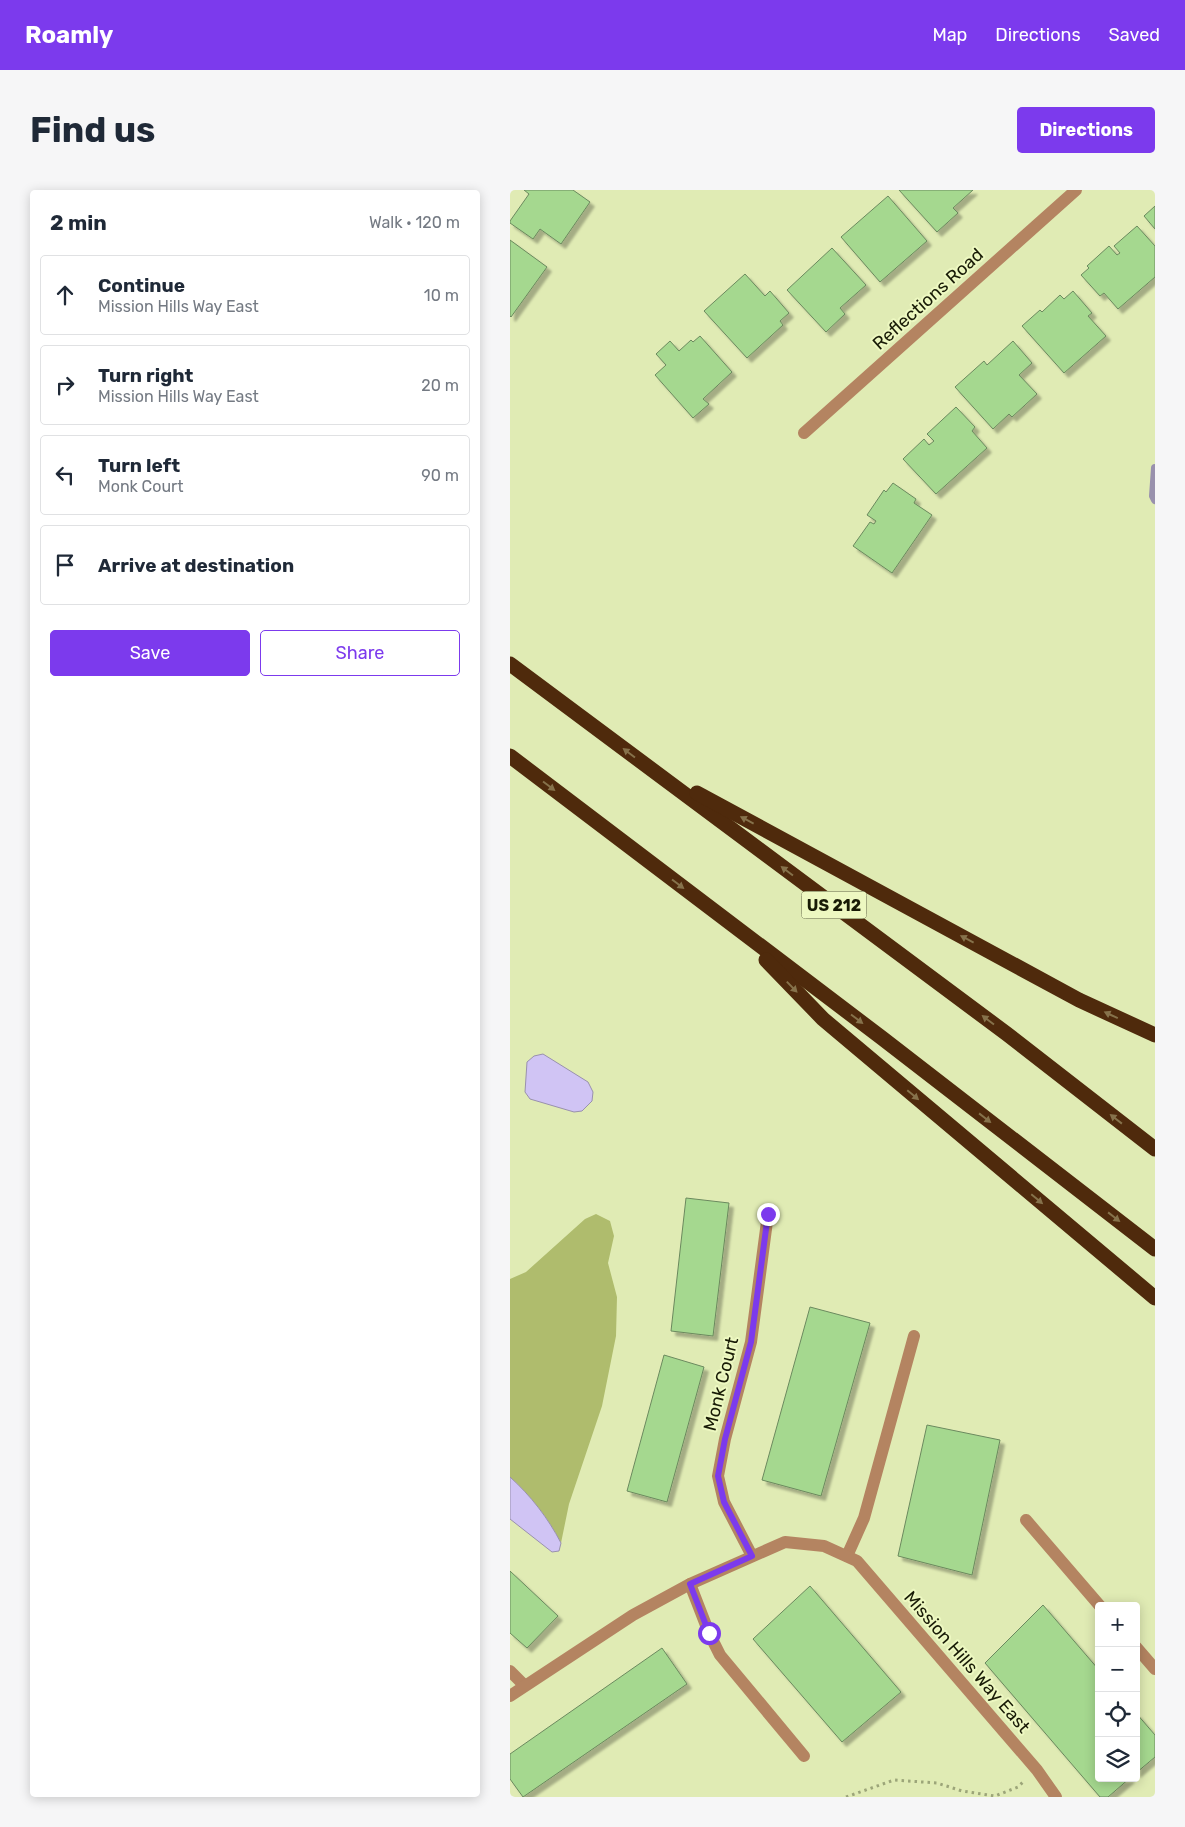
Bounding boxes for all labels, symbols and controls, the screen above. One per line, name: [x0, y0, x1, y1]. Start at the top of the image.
text: Roamly: [25, 21, 113, 49]
text: Map: [932, 24, 967, 46]
text: Directions: [995, 24, 1081, 46]
text: Saved: [1109, 24, 1160, 46]
button: Directions: [1017, 107, 1155, 153]
text: Find us: [30, 109, 155, 151]
text: 2 min: [50, 210, 107, 235]
text: Walk · 120 m: [369, 213, 460, 232]
street label: Reflections Road: [868, 244, 988, 354]
text: Continue: [98, 274, 185, 297]
icon: ahead: [51, 281, 79, 309]
text: 10 m: [424, 286, 459, 305]
text: Mission Hills Way East: [98, 297, 259, 316]
text: Turn right: [98, 364, 193, 387]
icon: right: [51, 371, 79, 399]
text: 20 m: [421, 376, 459, 395]
text: Mission Hills Way East: [98, 387, 259, 406]
text: Turn left: [98, 454, 180, 477]
icon: left: [51, 461, 79, 489]
text: 90 m: [421, 466, 459, 485]
text: Monk Court: [98, 477, 183, 496]
icon: arrive: [51, 551, 79, 579]
text: Arrive at destination: [98, 554, 294, 577]
button: Save: [50, 630, 250, 676]
button: Share: [260, 630, 460, 676]
one-way arrow: [623, 747, 636, 758]
one-way arrow: [542, 781, 556, 791]
one-way arrow: [740, 816, 754, 825]
one-way arrow: [781, 865, 794, 876]
one-way arrow: [671, 879, 685, 889]
road number: US 212: [802, 892, 866, 918]
one-way arrow: [960, 935, 973, 944]
one-way arrow: [786, 981, 798, 993]
one-way arrow: [1104, 1010, 1118, 1018]
one-way arrow: [850, 1014, 864, 1024]
one-way arrow: [981, 1015, 995, 1025]
one-way arrow: [907, 1089, 919, 1100]
one-way arrow: [978, 1113, 991, 1124]
one-way arrow: [1110, 1114, 1123, 1125]
one-way arrow: [1031, 1194, 1044, 1205]
route end: [757, 1203, 780, 1226]
one-way arrow: [1107, 1212, 1120, 1223]
street label: Monk Court: [699, 1335, 743, 1433]
street label: Mission Hills Way East: [899, 1587, 1035, 1737]
map controls: [1095, 1602, 1140, 1782]
button: +: [1095, 1602, 1140, 1647]
route start: [698, 1622, 721, 1645]
button: −: [1095, 1647, 1140, 1692]
button: locate: [1095, 1692, 1140, 1737]
button: layers: [1095, 1737, 1140, 1782]

